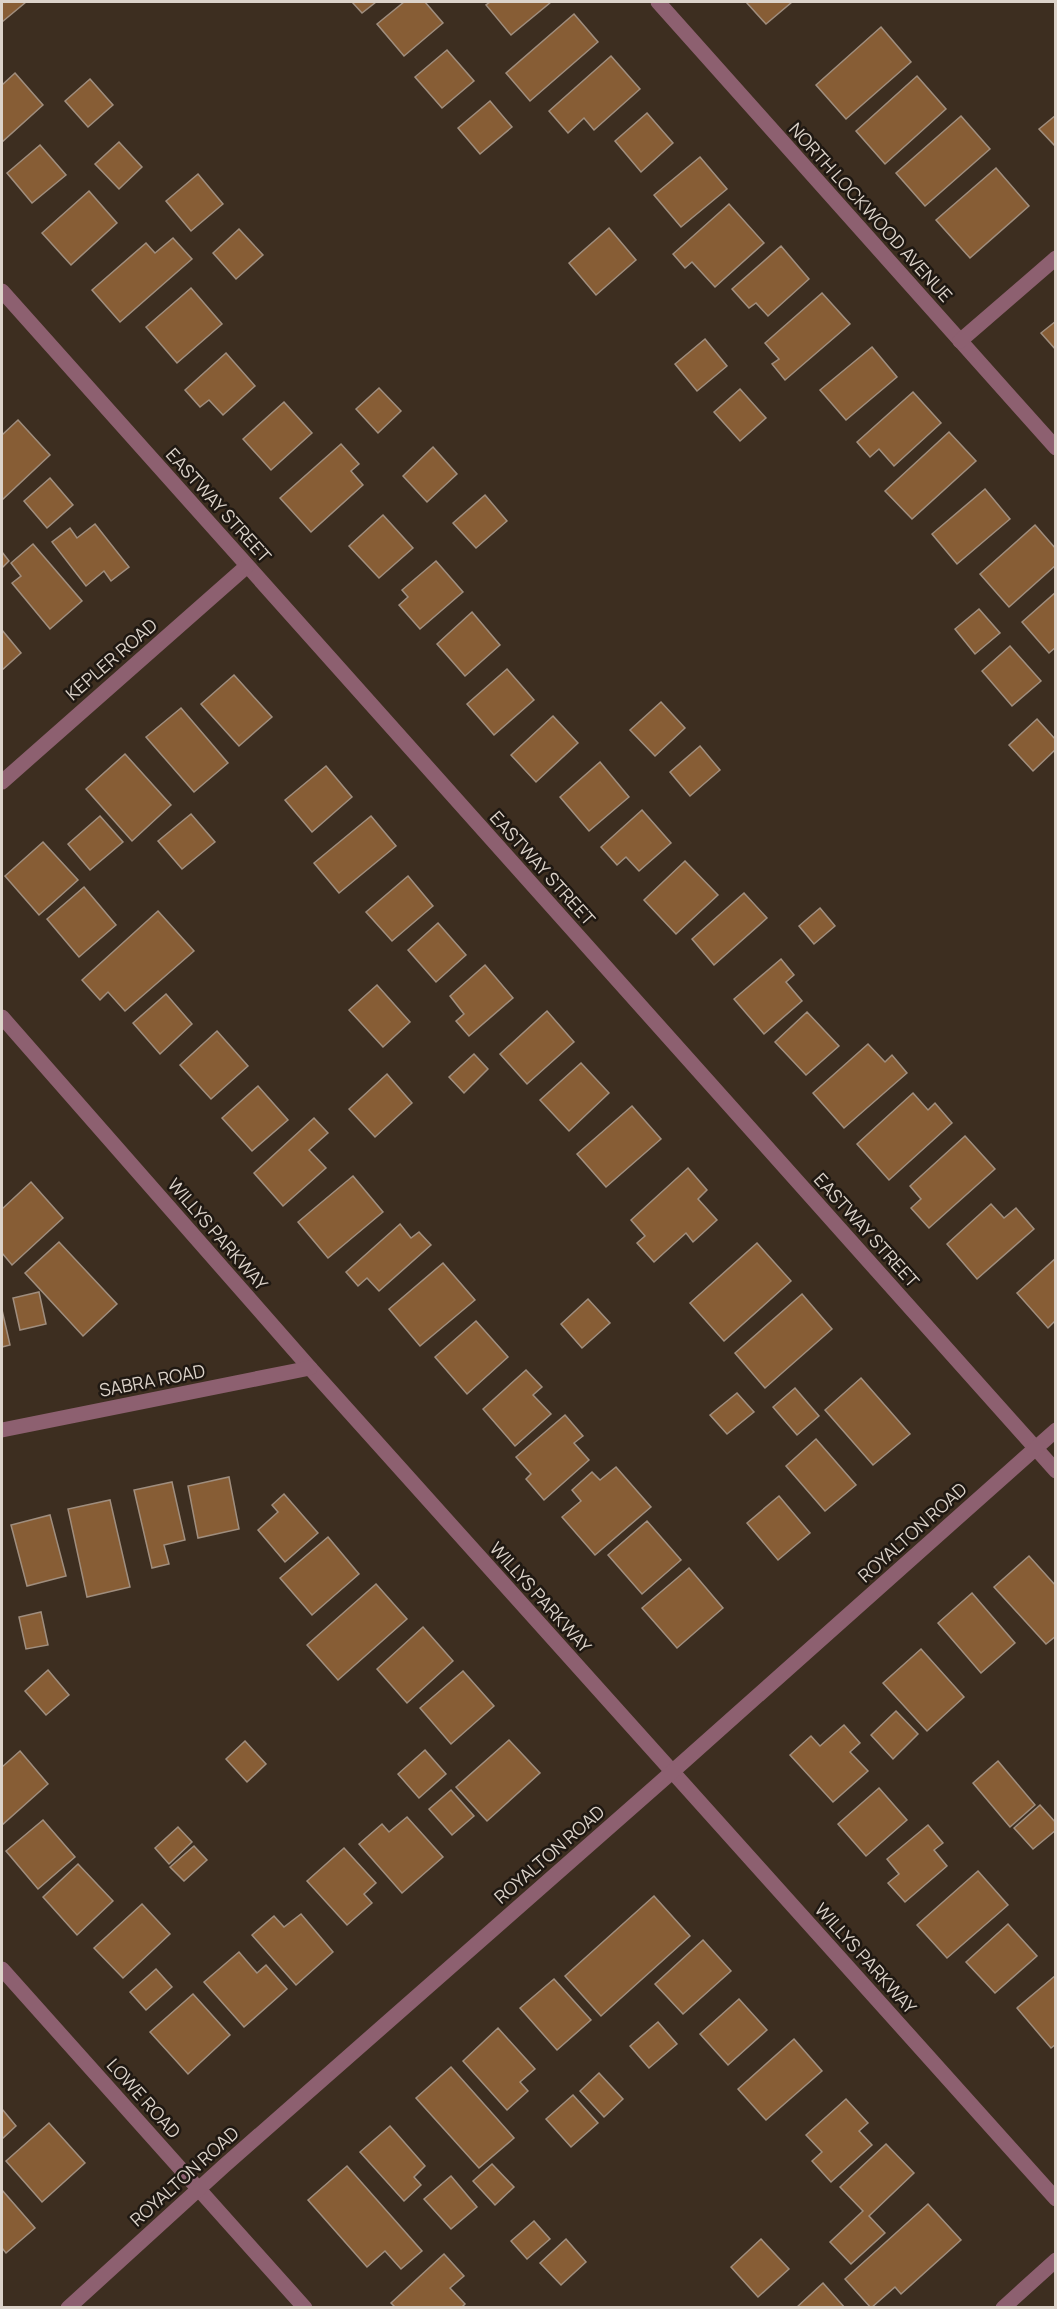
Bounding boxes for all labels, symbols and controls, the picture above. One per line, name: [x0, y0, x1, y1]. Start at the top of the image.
street label: NORTH LOCKWOOD AVENUE: [784, 117, 958, 307]
street label: EASTWAY STREET: [161, 443, 277, 568]
street label: KEPLER ROAD: [60, 613, 162, 705]
street label: EASTWAY STREET: [485, 806, 601, 931]
street label: EASTWAY STREET: [809, 1168, 925, 1293]
street label: WILLYS PARKWAY: [163, 1173, 274, 1296]
street label: SABRA ROAD: [97, 1358, 207, 1402]
street label: ROYALTON ROAD: [852, 1477, 972, 1587]
street label: WILLYS PARKWAY: [485, 1537, 598, 1658]
street label: ROYALTON ROAD: [489, 1799, 609, 1909]
street label: WILLYS PARKWAY: [810, 1898, 923, 2019]
street label: LOWE ROAD: [102, 2053, 186, 2143]
street label: ROYALTON ROAD: [124, 2121, 244, 2231]

